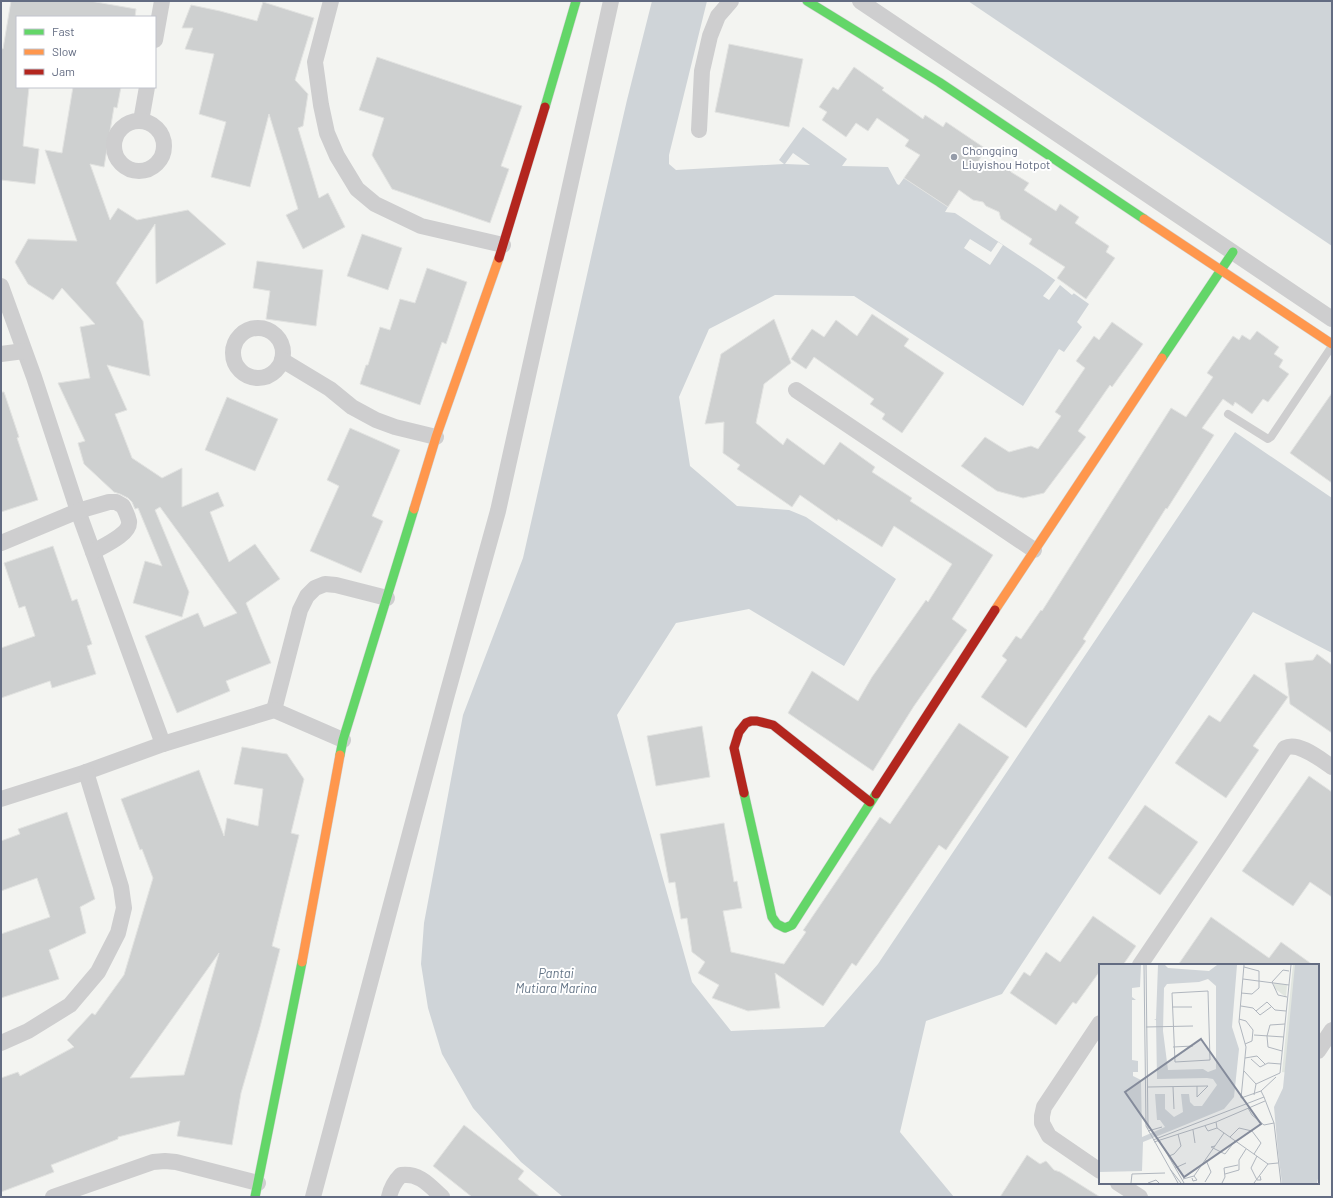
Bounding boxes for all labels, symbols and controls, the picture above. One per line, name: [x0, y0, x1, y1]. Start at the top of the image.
legend: [16, 16, 156, 88]
text: Fast: [52, 24, 75, 38]
text: Slow: [52, 44, 77, 58]
text: Jam: [52, 64, 75, 78]
place label: Chongqing Liuyishou Hotpot: [962, 143, 1051, 171]
marker: Chongqing Liuyishou Hotpot: [949, 152, 959, 162]
inset map: [1099, 964, 1319, 1184]
water label: Pantai Mutiara Marina: [515, 965, 597, 996]

